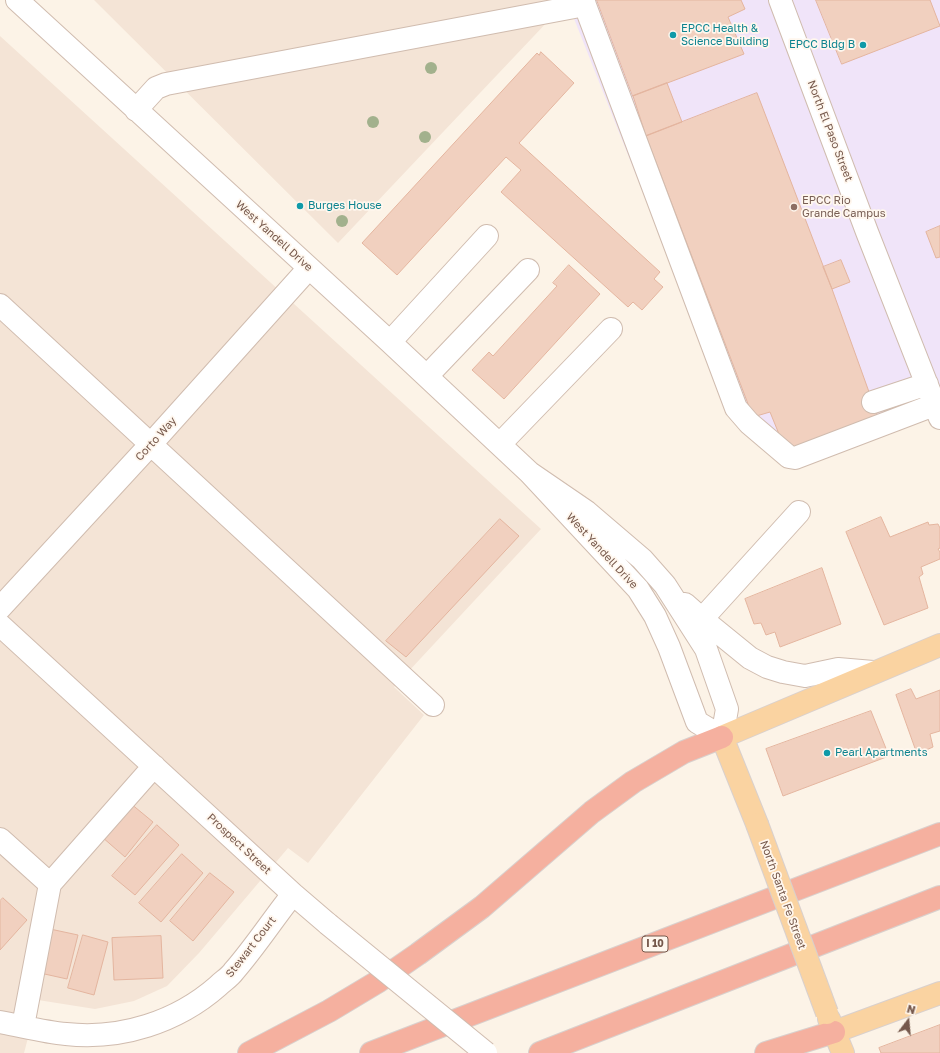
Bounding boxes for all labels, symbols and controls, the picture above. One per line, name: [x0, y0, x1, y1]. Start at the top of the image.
place label: EPCC Health & Science Building: [681, 22, 769, 48]
marker: EPCC Health & Science Building: [668, 30, 678, 40]
place label: EPCC Bldg B: [789, 38, 855, 52]
marker: EPCC Bldg B: [858, 40, 868, 50]
street label: North El Paso Street: [805, 78, 855, 184]
place label: EPCC Rio Grande Campus: [802, 194, 885, 220]
street label: West Yandell Drive: [233, 198, 315, 274]
place label: Burges House: [308, 199, 382, 213]
marker: Burges House: [295, 201, 305, 211]
marker: EPCC Rio Grande Campus: [789, 202, 799, 212]
street label: Corto Way: [133, 414, 179, 464]
street label: West Yandell Drive: [563, 510, 641, 592]
place label: Pearl Apartments: [835, 746, 928, 760]
marker: Pearl Apartments: [822, 748, 832, 758]
street label: Prospect Street: [204, 811, 274, 877]
street label: North Santa Fe Street: [757, 839, 809, 951]
street label: Stewart Court: [223, 914, 279, 980]
road number: I 10: [642, 936, 668, 952]
north arrow: [888, 1001, 928, 1041]
text: N: [906, 1002, 917, 1016]

